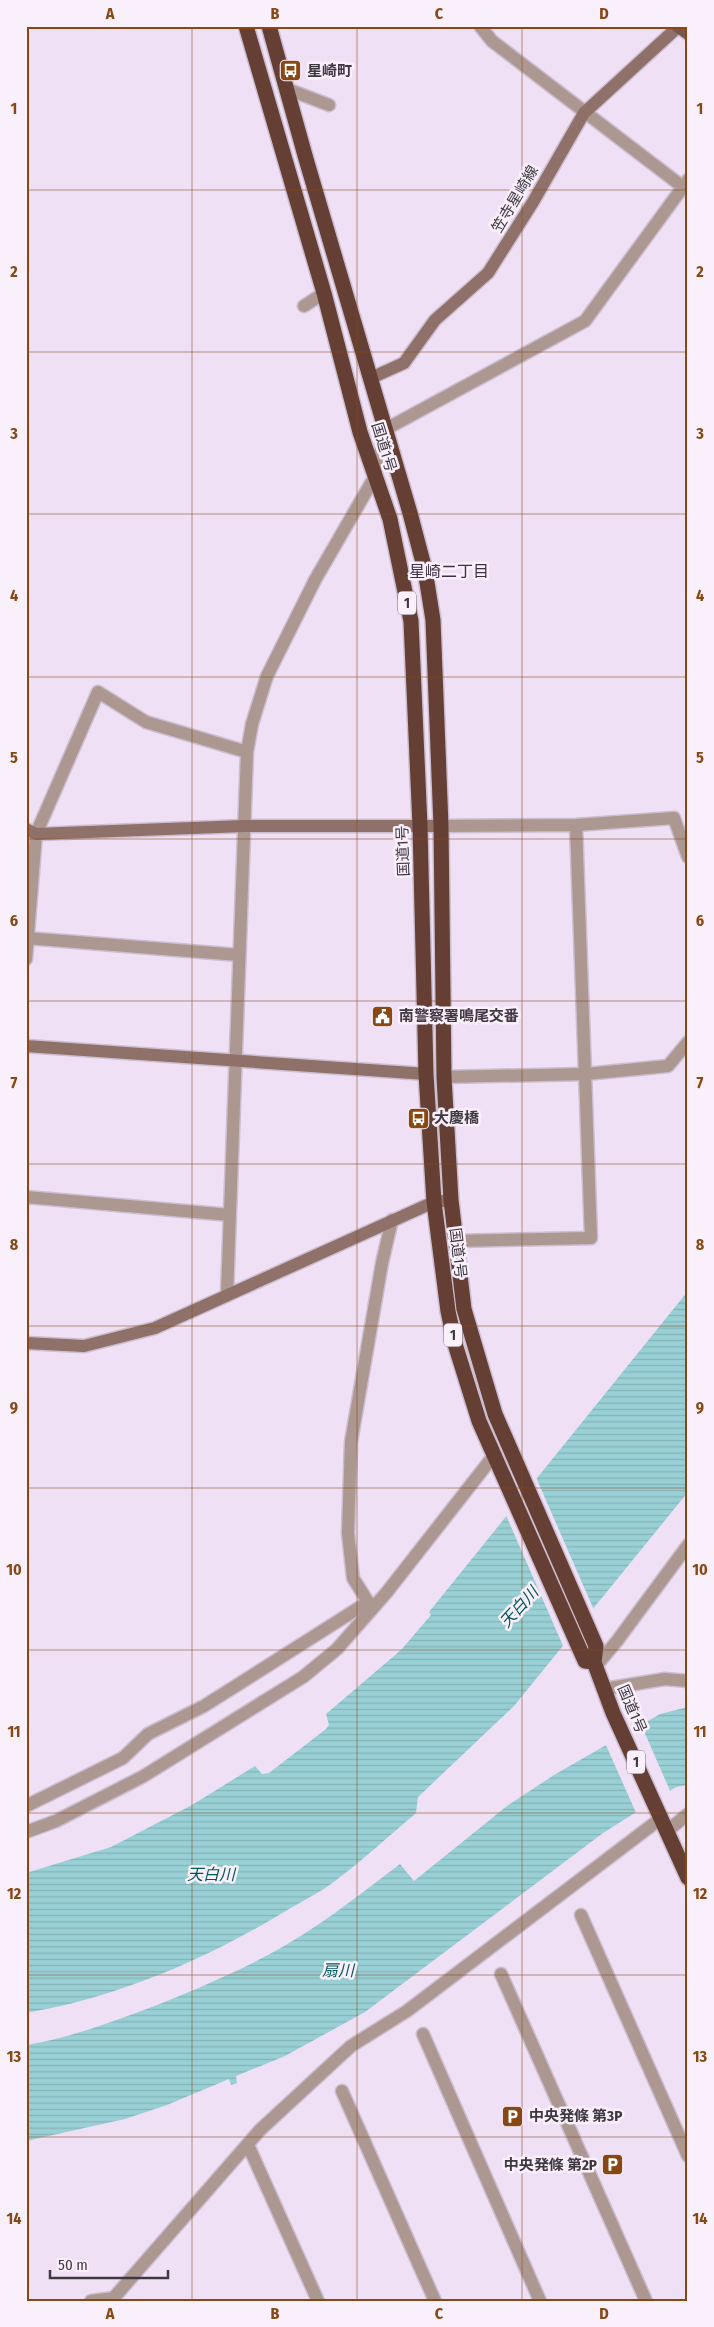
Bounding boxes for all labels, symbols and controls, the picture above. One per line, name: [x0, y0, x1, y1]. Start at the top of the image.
text: A: [105, 4, 115, 23]
text: B: [271, 4, 280, 23]
text: C: [435, 4, 444, 23]
text: D: [599, 4, 609, 23]
bus stop icon: 星崎町: [279, 59, 303, 83]
place label: 星崎町: [307, 62, 352, 80]
text: 1: [11, 99, 17, 118]
text: 1: [697, 99, 703, 118]
street label: 笠寺星崎線: [488, 162, 542, 236]
text: 2: [9, 262, 18, 281]
text: 2: [695, 262, 704, 281]
street label: 国道1号: [368, 420, 400, 474]
text: 3: [9, 424, 18, 443]
text: 3: [695, 424, 704, 443]
district label: 星崎二丁目: [409, 562, 489, 581]
text: 4: [10, 586, 18, 605]
text: 4: [696, 586, 704, 605]
road number: 1: [398, 592, 416, 614]
text: 5: [10, 748, 18, 767]
text: 5: [696, 748, 704, 767]
street label: 国道1号: [393, 825, 413, 877]
text: 6: [10, 911, 18, 930]
text: 6: [696, 911, 704, 930]
public building icon: 南警察署鳴尾交番: [371, 1004, 395, 1028]
place label: 南警察署鳴尾交番: [399, 1007, 519, 1025]
text: 7: [11, 1073, 18, 1092]
text: 7: [697, 1073, 704, 1092]
bus stop icon: 大慶橋: [406, 1106, 430, 1130]
place label: 大慶橋: [434, 1109, 480, 1127]
street label: 国道1号: [446, 1227, 470, 1279]
text: 8: [10, 1235, 19, 1254]
text: 8: [696, 1235, 705, 1254]
road number: 1: [444, 1324, 462, 1346]
text: 9: [10, 1398, 18, 1417]
text: 9: [696, 1398, 704, 1417]
text: 10: [6, 1560, 22, 1579]
text: 10: [692, 1560, 708, 1579]
water label: 天白川: [496, 1581, 543, 1631]
street label: 国道1号: [614, 1682, 650, 1736]
text: 11: [7, 1722, 21, 1741]
text: 11: [693, 1722, 707, 1741]
road number: 1: [627, 1750, 645, 1774]
water label: 天白川: [187, 1865, 237, 1884]
text: 12: [7, 1884, 22, 1903]
text: 12: [693, 1884, 708, 1903]
water label: 扇川: [322, 1961, 356, 1980]
text: 13: [7, 2047, 22, 2066]
text: 13: [693, 2047, 708, 2066]
parking icon: 中央発條 第3P: [501, 2104, 525, 2128]
place label: 中央発條 第3P: [529, 2107, 622, 2125]
parking icon: 中央発條 第2P: [601, 2153, 625, 2177]
place label: 中央発條 第2P: [504, 2156, 597, 2174]
text: 14: [7, 2209, 22, 2228]
text: 14: [693, 2209, 708, 2228]
scale bar: [50, 2247, 168, 2279]
text: 50 m: [58, 2256, 88, 2274]
text: A: [105, 2304, 115, 2323]
text: B: [271, 2304, 280, 2323]
text: C: [435, 2304, 444, 2323]
text: D: [599, 2304, 609, 2323]

